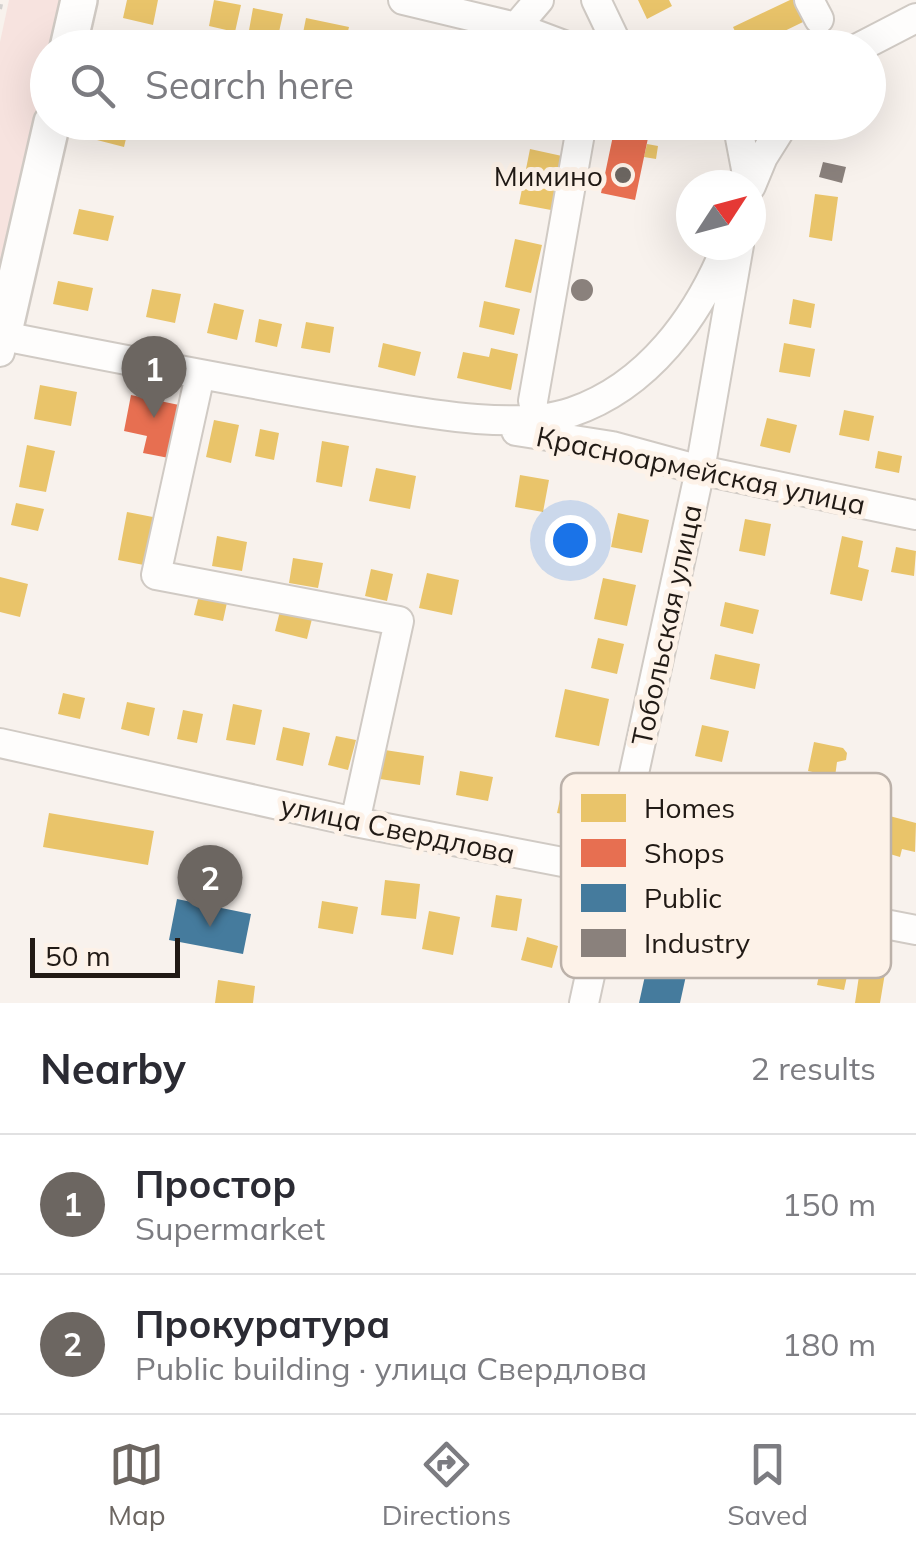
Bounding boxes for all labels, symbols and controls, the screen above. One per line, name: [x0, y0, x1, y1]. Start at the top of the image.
search box: [30, 30, 886, 140]
icon: search: [65, 58, 120, 113]
text: Search here: [145, 61, 354, 109]
place label: Мимино: [494, 158, 603, 193]
marker: Мимино: [612, 164, 634, 186]
north arrow: [676, 170, 766, 260]
pin: 1: [122, 336, 186, 418]
street label: Красноармейская улица: [533, 418, 869, 522]
street label: Тобольская улица: [623, 501, 709, 749]
your location: [545, 515, 596, 566]
legend: [561, 773, 891, 978]
street label: улица Свердлова: [278, 787, 518, 871]
text: Homes: [644, 790, 735, 825]
text: Shops: [644, 835, 725, 870]
pin: 2: [178, 844, 242, 927]
text: Public: [644, 880, 722, 915]
text: Industry: [644, 925, 750, 960]
scale bar: [30, 933, 180, 978]
text: 50 m: [45, 938, 111, 973]
text: Nearby: [40, 1042, 186, 1095]
text: 2 results: [751, 1048, 876, 1088]
text: Простор: [135, 1160, 296, 1208]
text: 1: [63, 1184, 82, 1224]
text: 150 m: [782, 1184, 876, 1224]
text: Supermarket: [135, 1208, 325, 1248]
text: Прокуратура: [135, 1300, 390, 1348]
text: 2: [63, 1324, 82, 1364]
text: 180 m: [782, 1324, 876, 1364]
text: Public building · улица Свердлова: [135, 1348, 647, 1388]
tab: Map: [108, 1437, 166, 1532]
tab: Directions: [382, 1437, 511, 1532]
tab: Saved: [727, 1437, 808, 1532]

